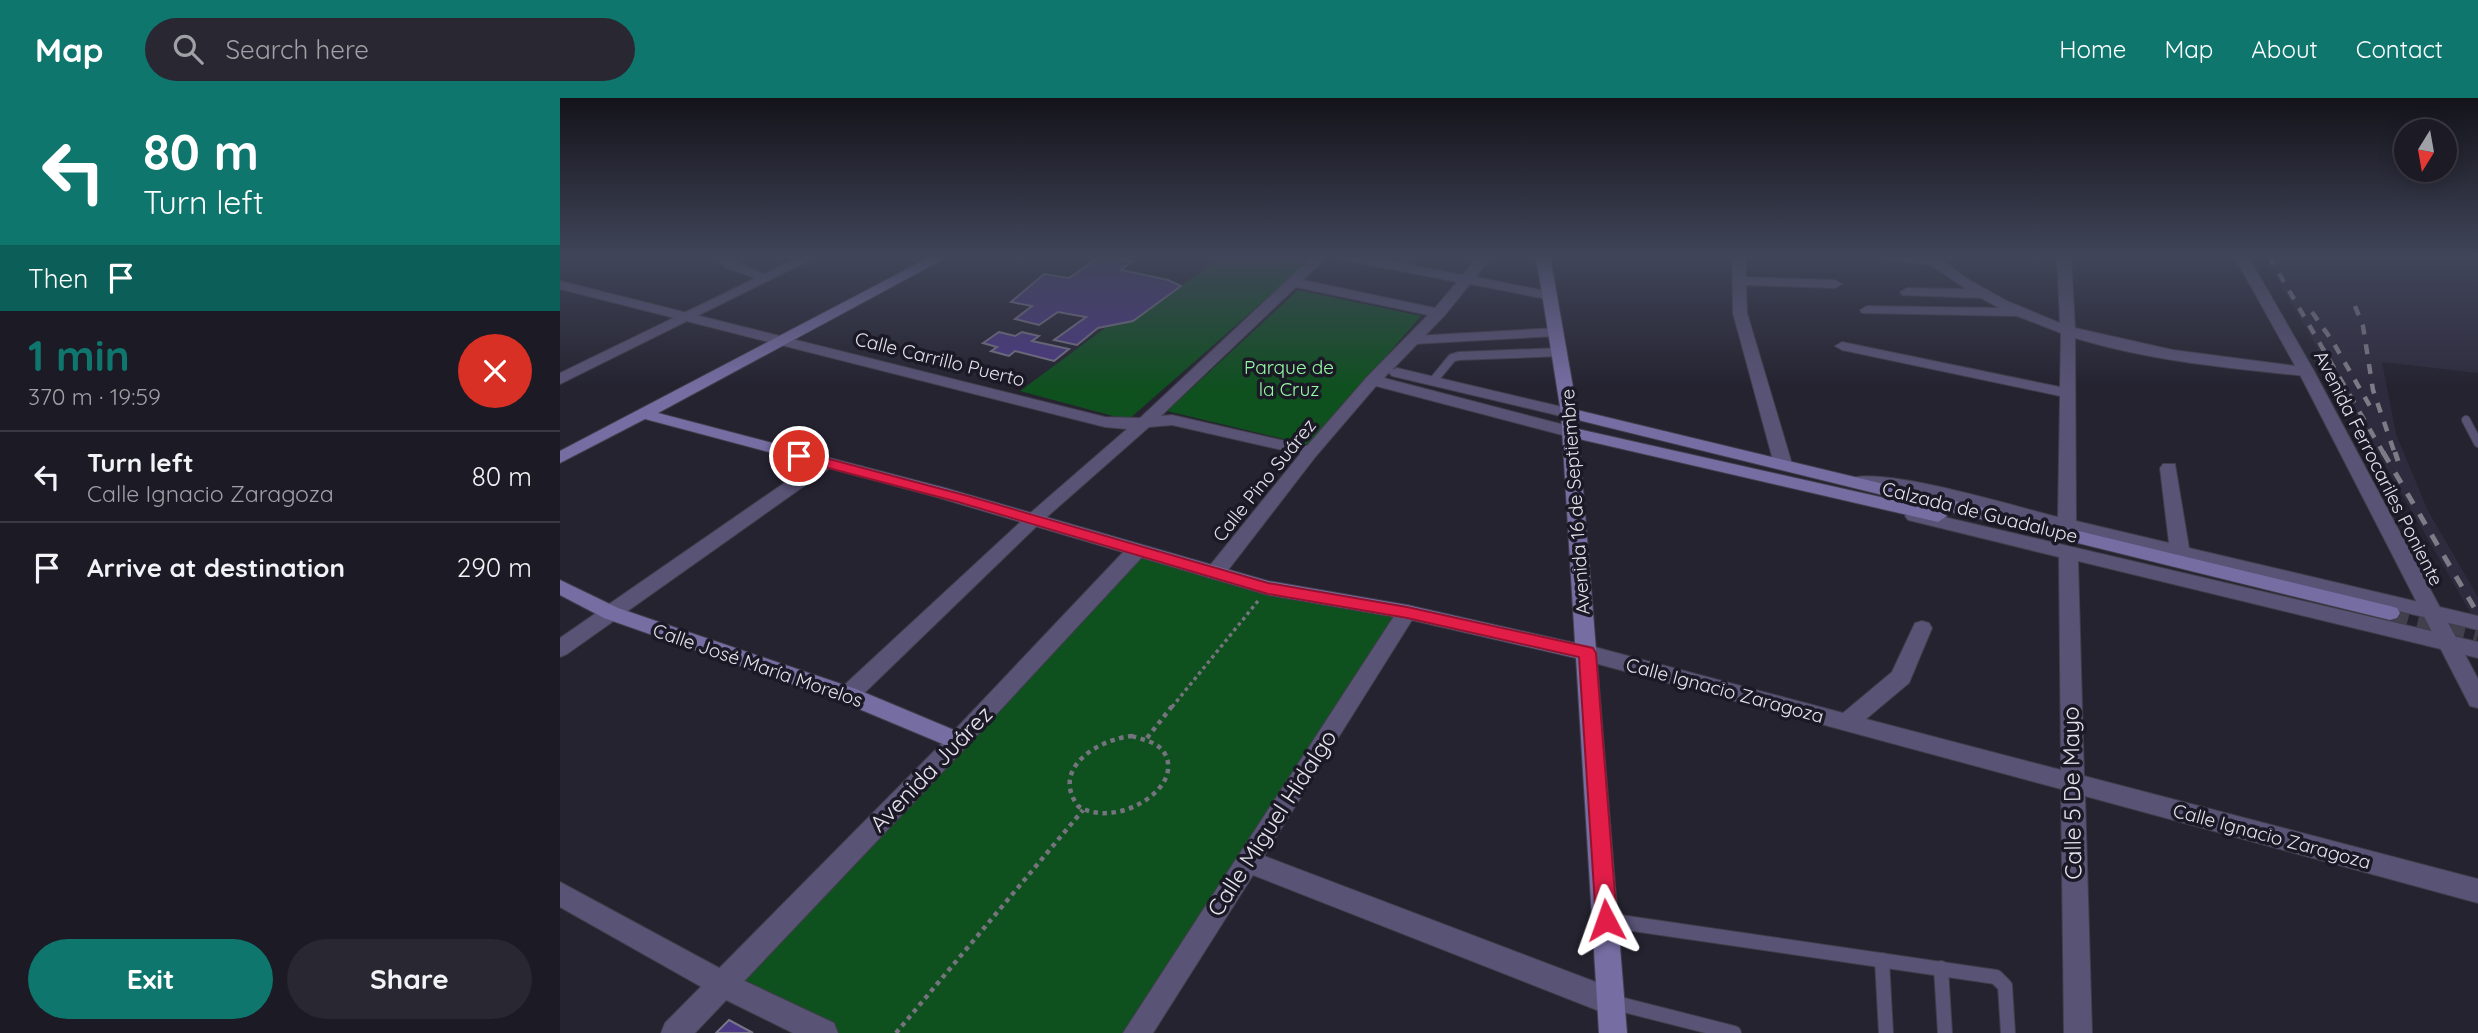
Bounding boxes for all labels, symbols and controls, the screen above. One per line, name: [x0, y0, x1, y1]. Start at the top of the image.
search box: [145, 18, 635, 81]
text: Map: [35, 29, 103, 70]
icon: search: [169, 30, 207, 68]
text: Search here: [225, 33, 369, 66]
text: Home: [2059, 34, 2126, 64]
text: Map: [2164, 34, 2213, 64]
text: About: [2251, 34, 2318, 64]
text: Contact: [2356, 34, 2443, 64]
north arrow: [2394, 119, 2457, 182]
map controls: [2394, 119, 2457, 182]
text: 80 m: [143, 121, 259, 182]
icon: left: [28, 126, 119, 217]
text: Turn left: [143, 182, 264, 222]
icon: arrive: [102, 259, 140, 297]
text: Then: [28, 262, 88, 295]
street label: Calle Carrillo Puerto: [853, 326, 1027, 392]
text: 1 min: [28, 329, 130, 382]
button: close: [458, 334, 532, 408]
street label: Avenida Ferrocariles Poniente: [2309, 346, 2449, 590]
park label: Parque de la Cruz: [1244, 355, 1334, 401]
text: 370 m · 19:59: [28, 382, 161, 411]
street label: Avenida 16 de Septiembre: [1555, 388, 1595, 616]
street label: Calle Pino Suárez: [1207, 414, 1321, 546]
pin: [769, 426, 829, 486]
icon: arrive: [780, 437, 818, 475]
text: Turn left: [87, 446, 194, 479]
icon: left: [28, 458, 66, 496]
text: 80 m: [472, 460, 532, 493]
street label: Calzada de Guadalupe: [1880, 476, 2080, 548]
text: Calle Ignacio Zaragoza: [87, 479, 334, 508]
icon: arrive: [28, 549, 66, 587]
text: Arrive at destination: [87, 551, 345, 584]
text: 290 m: [457, 551, 532, 584]
street label: Calle José María Morelos: [650, 618, 866, 712]
street label: Calle Ignacio Zaragoza: [1623, 652, 1827, 728]
street label: Avenida Juárez: [863, 700, 998, 838]
street label: Calle 5 De Mayo: [2055, 706, 2088, 880]
street label: Calle Miguel Hidalgo: [1200, 724, 1343, 921]
street label: Calle Ignacio Zaragoza: [2170, 798, 2374, 874]
position arrow: [1569, 883, 1643, 957]
button: Exit: [28, 939, 273, 1019]
button: Share: [287, 939, 532, 1019]

